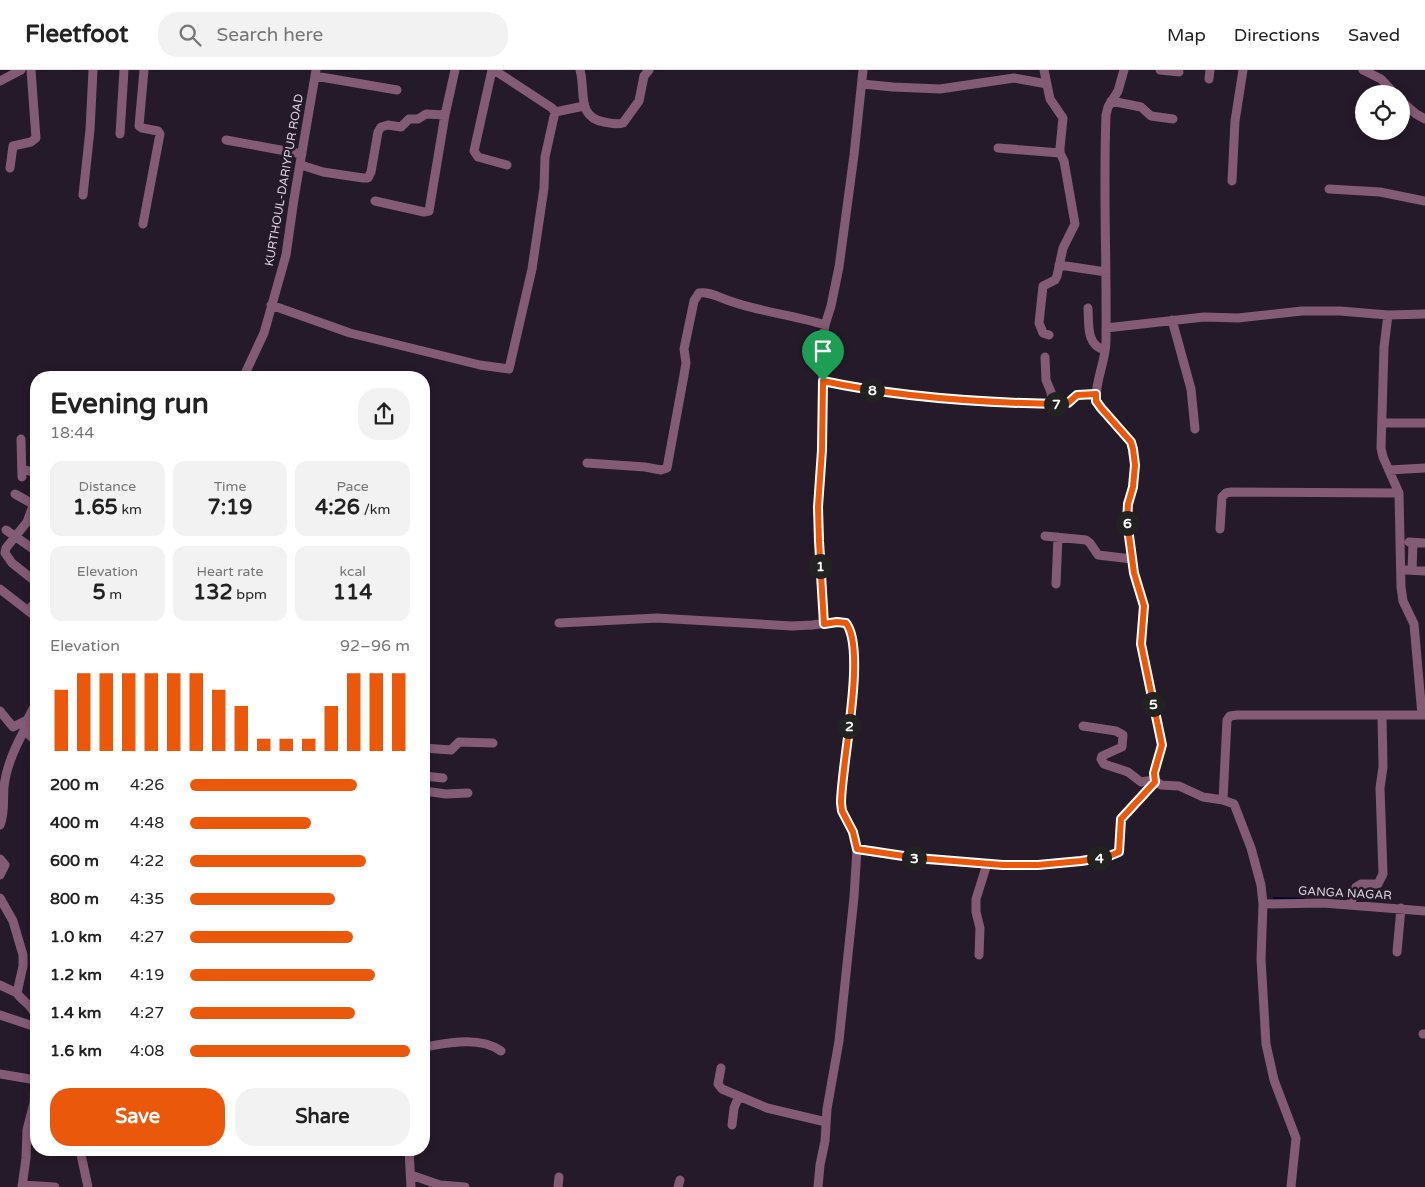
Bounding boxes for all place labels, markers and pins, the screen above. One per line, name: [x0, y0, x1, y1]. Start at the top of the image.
pin: [802, 330, 844, 381]
pin: 8: [860, 378, 884, 402]
pin: 7: [1044, 392, 1068, 416]
pin: 6: [1114, 510, 1140, 536]
pin: 1: [808, 554, 832, 578]
pin: 5: [1140, 692, 1166, 716]
pin: 2: [836, 714, 862, 738]
pin: 3: [902, 846, 926, 870]
pin: 4: [1086, 846, 1112, 870]

